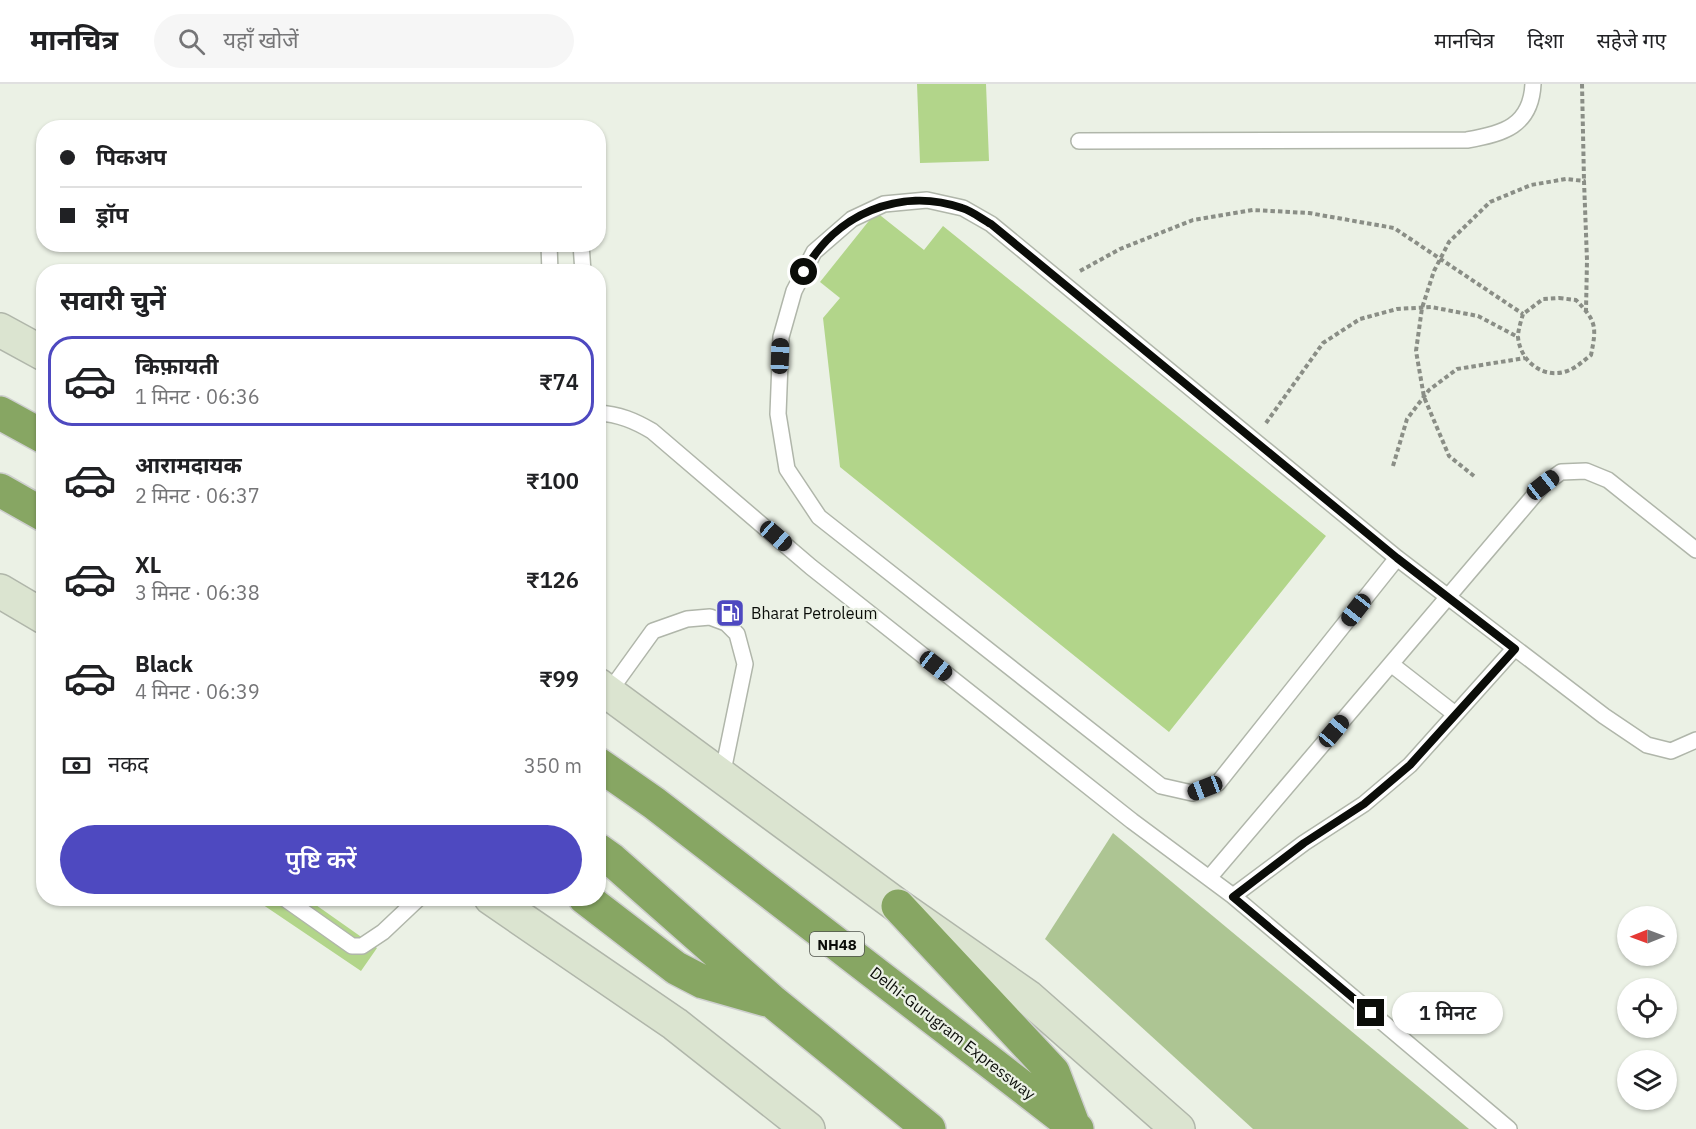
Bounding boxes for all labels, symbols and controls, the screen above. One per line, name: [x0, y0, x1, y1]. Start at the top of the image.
search box: [154, 14, 574, 68]
text: मानचित्र: [30, 21, 118, 58]
icon: search: [175, 25, 208, 58]
text: यहाँ खोजें: [223, 25, 299, 54]
text: मानचित्र: [1434, 26, 1494, 54]
text: दिशा: [1527, 26, 1564, 54]
text: सहेजे गए: [1597, 26, 1666, 54]
text: पिकअप: [96, 142, 167, 171]
text: ड्रॉप: [96, 200, 129, 229]
route start: [790, 258, 817, 285]
text: सवारी चुनें: [60, 282, 166, 317]
car: [770, 338, 790, 374]
text: किफ़ायती: [135, 351, 219, 380]
icon: car: [63, 354, 117, 408]
text: ₹74: [539, 367, 579, 396]
text: 1 मिनट · 06:36: [135, 383, 260, 410]
text: आरामदायक: [135, 450, 242, 479]
icon: car: [63, 453, 117, 507]
text: ₹100: [526, 466, 579, 495]
car: [1523, 467, 1563, 503]
text: 2 मिनट · 06:37: [135, 482, 260, 509]
car: [757, 517, 795, 555]
text: XL: [135, 550, 161, 579]
icon: car: [63, 552, 117, 606]
text: ₹126: [526, 565, 579, 594]
text: 3 मिनट · 06:38: [135, 579, 260, 606]
car: [1338, 590, 1374, 630]
fuel station icon: Bharat Petroleum: [714, 597, 746, 629]
place label: Bharat Petroleum: [751, 603, 878, 623]
car: [916, 648, 956, 684]
text: Black: [135, 649, 193, 678]
icon: car: [63, 651, 117, 705]
text: ₹99: [539, 664, 579, 693]
text: 4 मिनट · 06:39: [135, 678, 260, 705]
car: [1316, 711, 1352, 751]
icon: cash: [60, 749, 93, 782]
text: नकद: [108, 749, 149, 778]
text: 350 m: [524, 752, 582, 779]
car: [1185, 773, 1225, 803]
button: पुष्टि करें: [60, 825, 582, 894]
north arrow: [1617, 906, 1677, 966]
map controls: [1617, 906, 1677, 1110]
road number: NH48: [810, 932, 864, 956]
street label: Delhi-Gurugram Expressway: [866, 962, 1040, 1104]
button: locate: [1617, 978, 1677, 1038]
callout: 1 मिनट: [1392, 992, 1503, 1034]
route end: [1357, 999, 1384, 1026]
text: 1 मिनट: [1419, 999, 1476, 1026]
button: layers: [1617, 1050, 1677, 1110]

